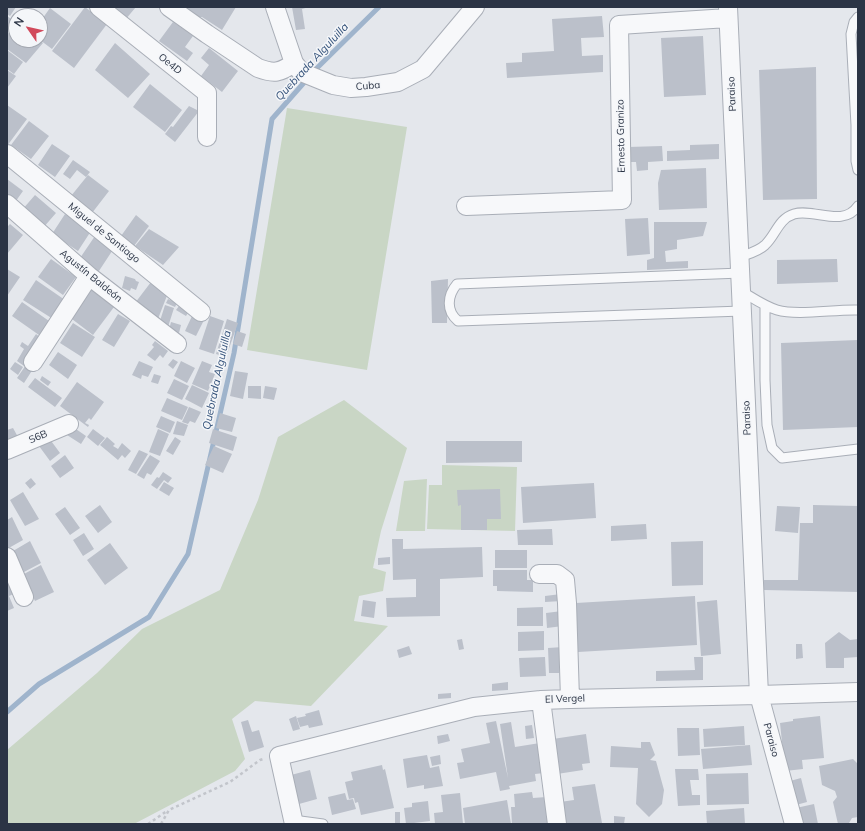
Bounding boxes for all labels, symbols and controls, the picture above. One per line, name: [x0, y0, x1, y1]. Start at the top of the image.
north arrow: [8, 8, 48, 48]
text: N: [11, 14, 27, 29]
water label: Quebrada Alguluilla: [273, 21, 351, 103]
street label: Oe4D: [156, 51, 184, 77]
street label: Paraiso: [725, 76, 739, 112]
street label: Cuba: [355, 79, 381, 93]
street label: Ernesto Granizo: [614, 99, 628, 173]
street label: Miguel de Santiago: [66, 200, 142, 266]
street label: Agustín Baldeón: [57, 247, 125, 305]
water label: Quebrada Alguluilla: [200, 329, 234, 431]
street label: Paraiso: [740, 400, 754, 436]
street label: S6B: [27, 428, 49, 446]
street label: El Vergel: [545, 692, 585, 706]
street label: Paraiso: [761, 722, 781, 758]

